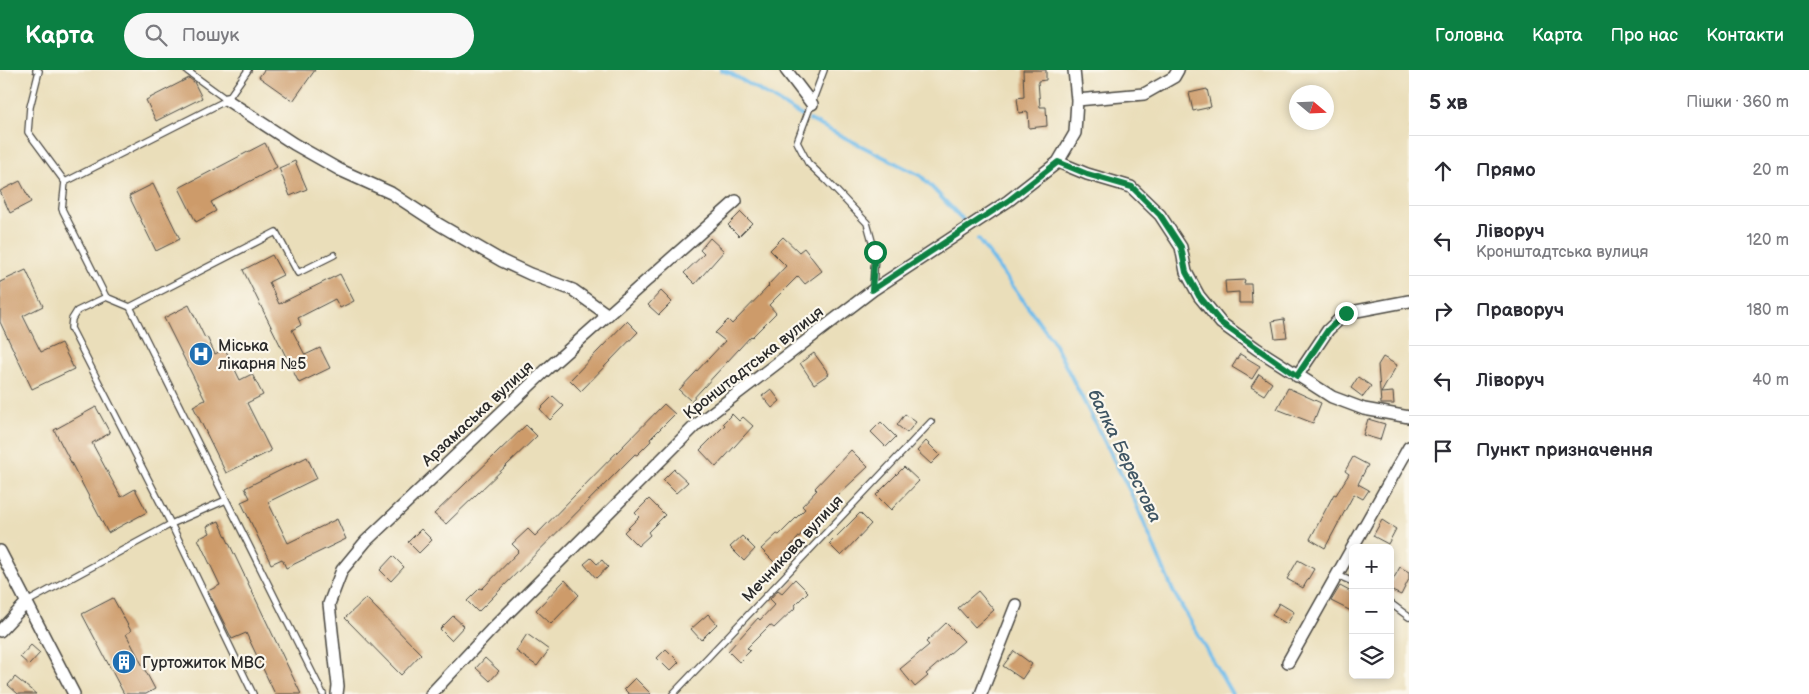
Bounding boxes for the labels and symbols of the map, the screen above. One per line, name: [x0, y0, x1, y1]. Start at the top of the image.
north arrow: [1289, 85, 1334, 130]
route start: [864, 241, 887, 264]
route end: [1335, 302, 1358, 325]
street label: Кронштадтська вулиця: [680, 303, 828, 424]
place label: Міська лікарня №5: [218, 337, 306, 374]
hospital icon: Міська лікарня №5: [188, 341, 214, 367]
street label: Арзамаська вулиця: [418, 357, 538, 471]
water label: балка Берестова: [1083, 386, 1166, 526]
street label: Мечникова вулиця: [739, 492, 848, 606]
building icon: Гуртожиток МВС: [111, 649, 137, 675]
place label: Гуртожиток МВС: [142, 654, 265, 673]

